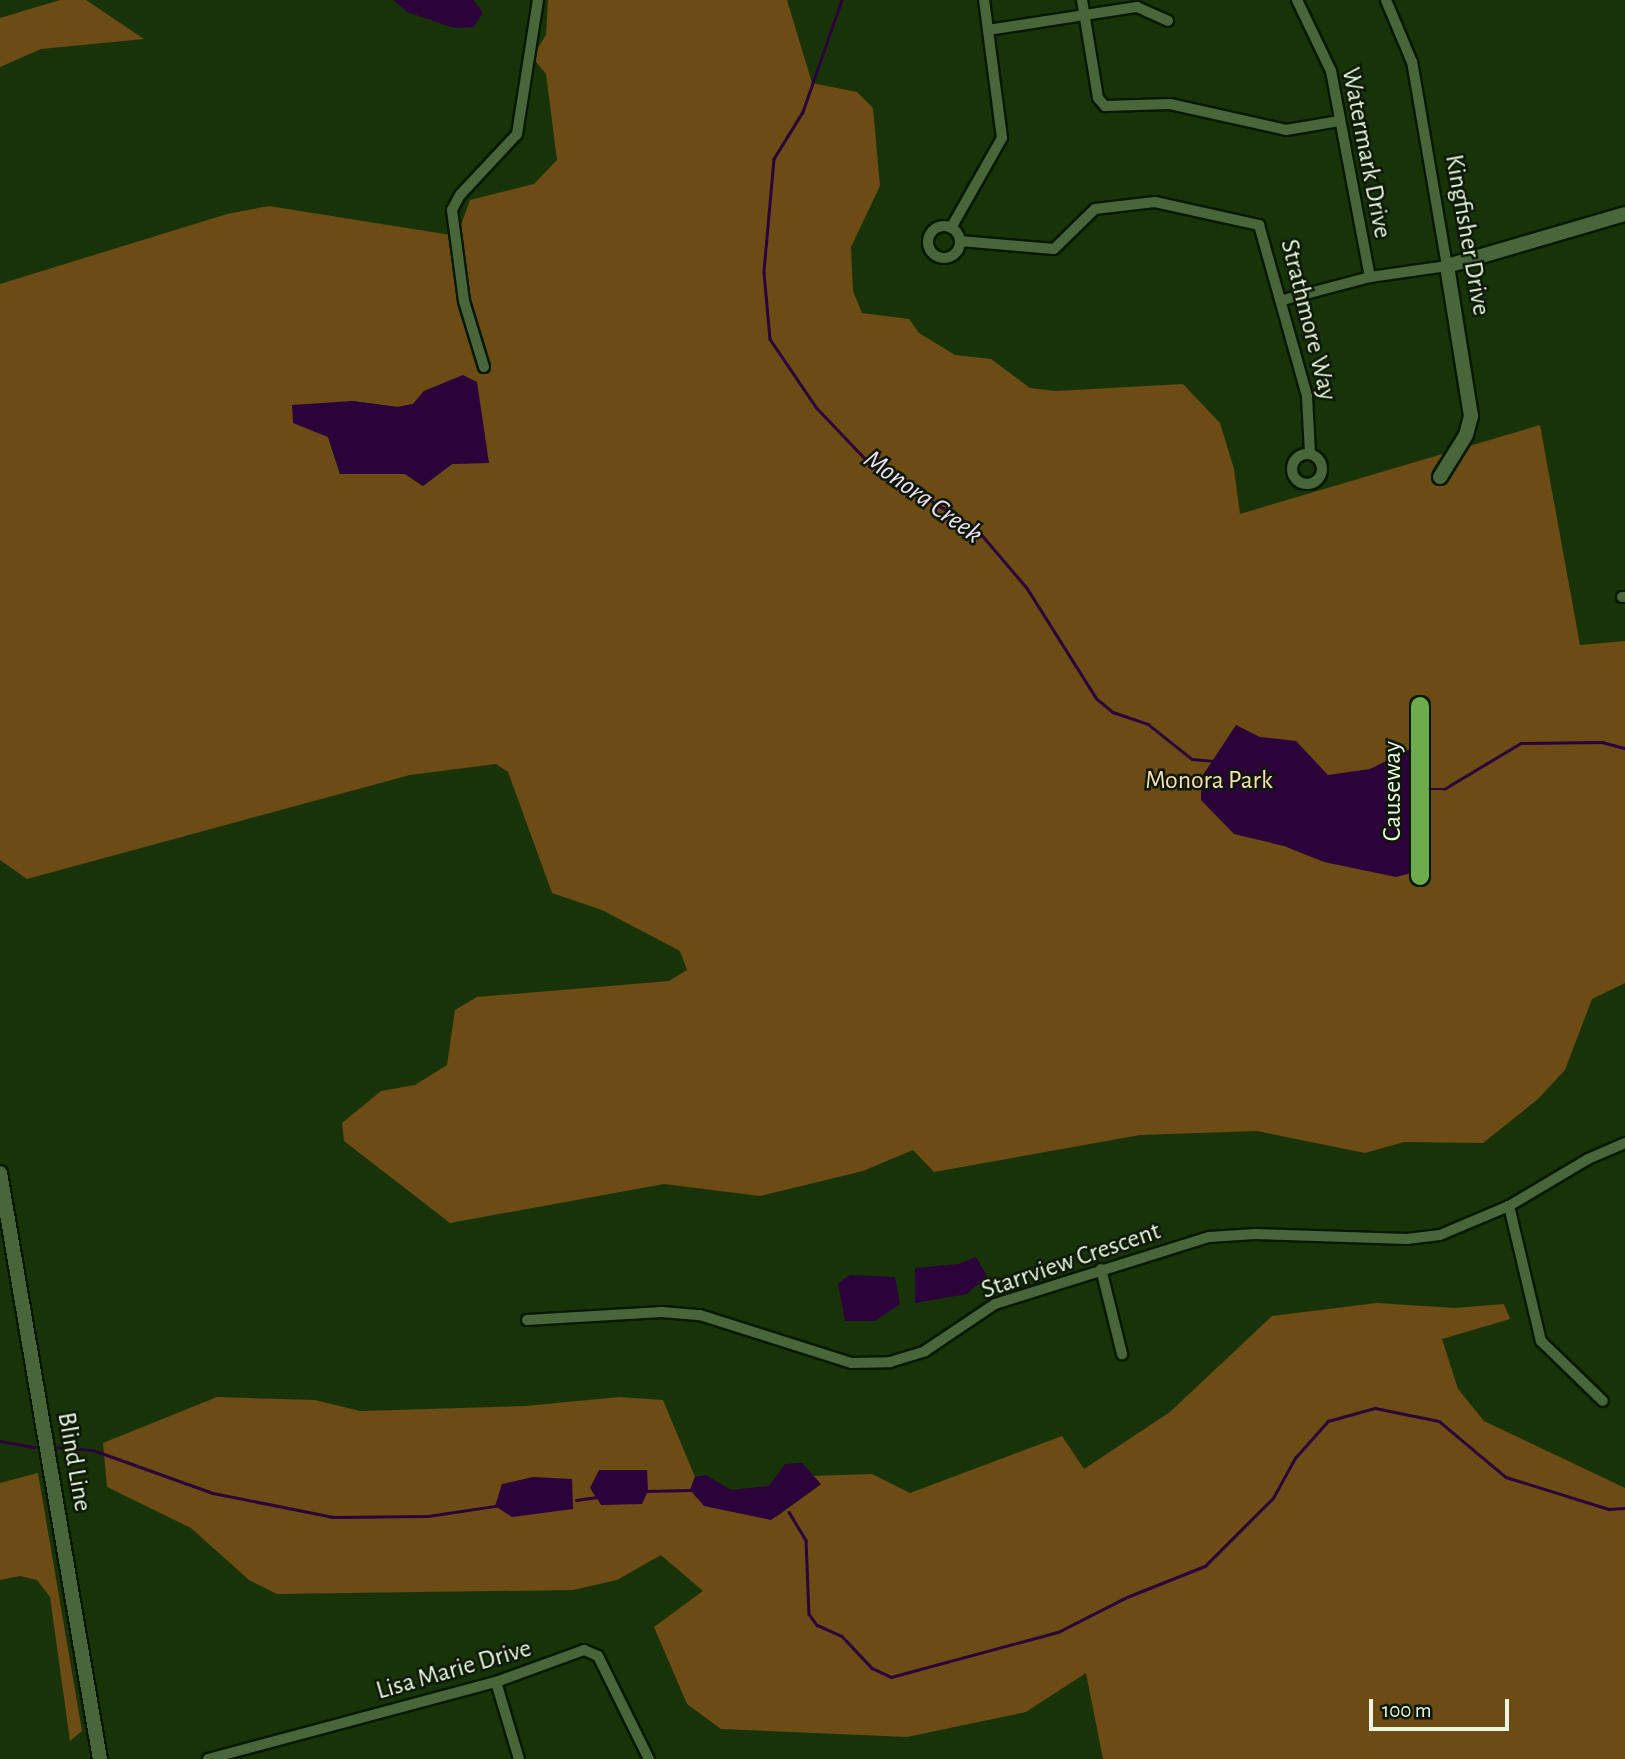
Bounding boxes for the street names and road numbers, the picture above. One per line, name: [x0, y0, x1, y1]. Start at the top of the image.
street label: Watermark Drive: [1334, 65, 1398, 241]
street label: Kingfisher Drive: [1437, 152, 1497, 318]
street label: Strathmore Way: [1273, 236, 1343, 404]
street label: Causeway: [1377, 741, 1409, 841]
street label: Starrview Crescent: [977, 1216, 1165, 1306]
street label: Blind Line: [50, 1410, 98, 1514]
street label: Lisa Marie Drive: [373, 1633, 535, 1707]

